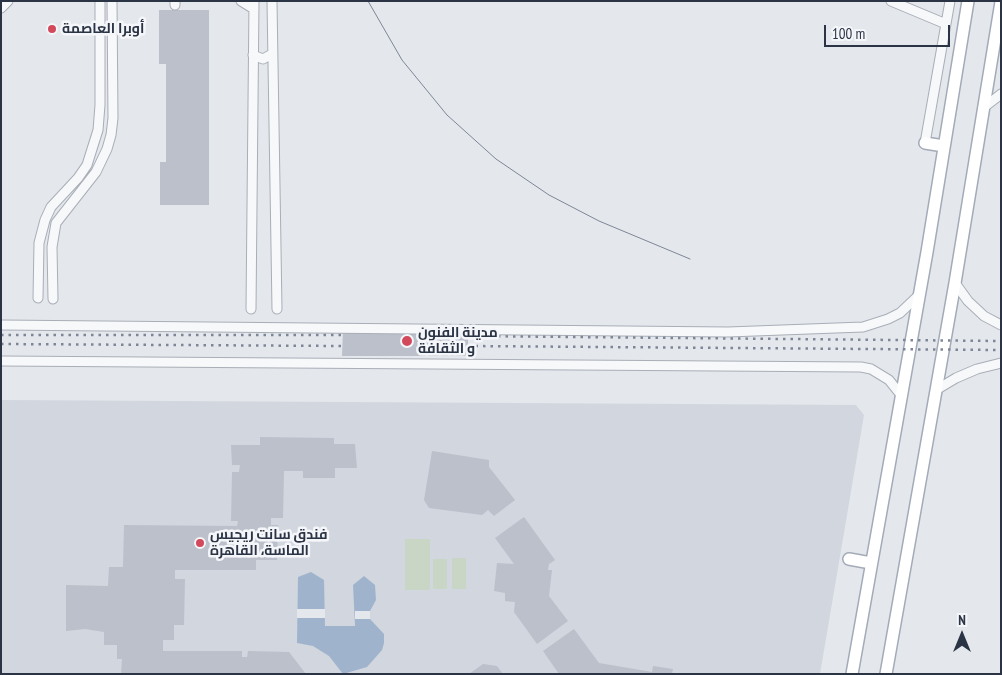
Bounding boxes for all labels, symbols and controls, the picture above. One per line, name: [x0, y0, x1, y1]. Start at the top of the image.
scale bar: [827, 15, 953, 47]
place label: أوبرا العاصمة: [62, 21, 144, 37]
marker: أوبرا العاصمة: [46, 23, 58, 35]
text: 100 m: [832, 24, 865, 43]
place label: مدينة الفنون و الثقافة: [418, 325, 498, 358]
marker: مدينة الفنون و الثقافة: [400, 334, 414, 348]
place label: فندق سانت ريجيس الماسة، القاهرة: [210, 527, 328, 560]
marker: فندق سانت ريجيس الماسة، القاهرة: [194, 537, 206, 549]
north arrow: [937, 610, 987, 660]
text: N: [958, 611, 966, 629]

